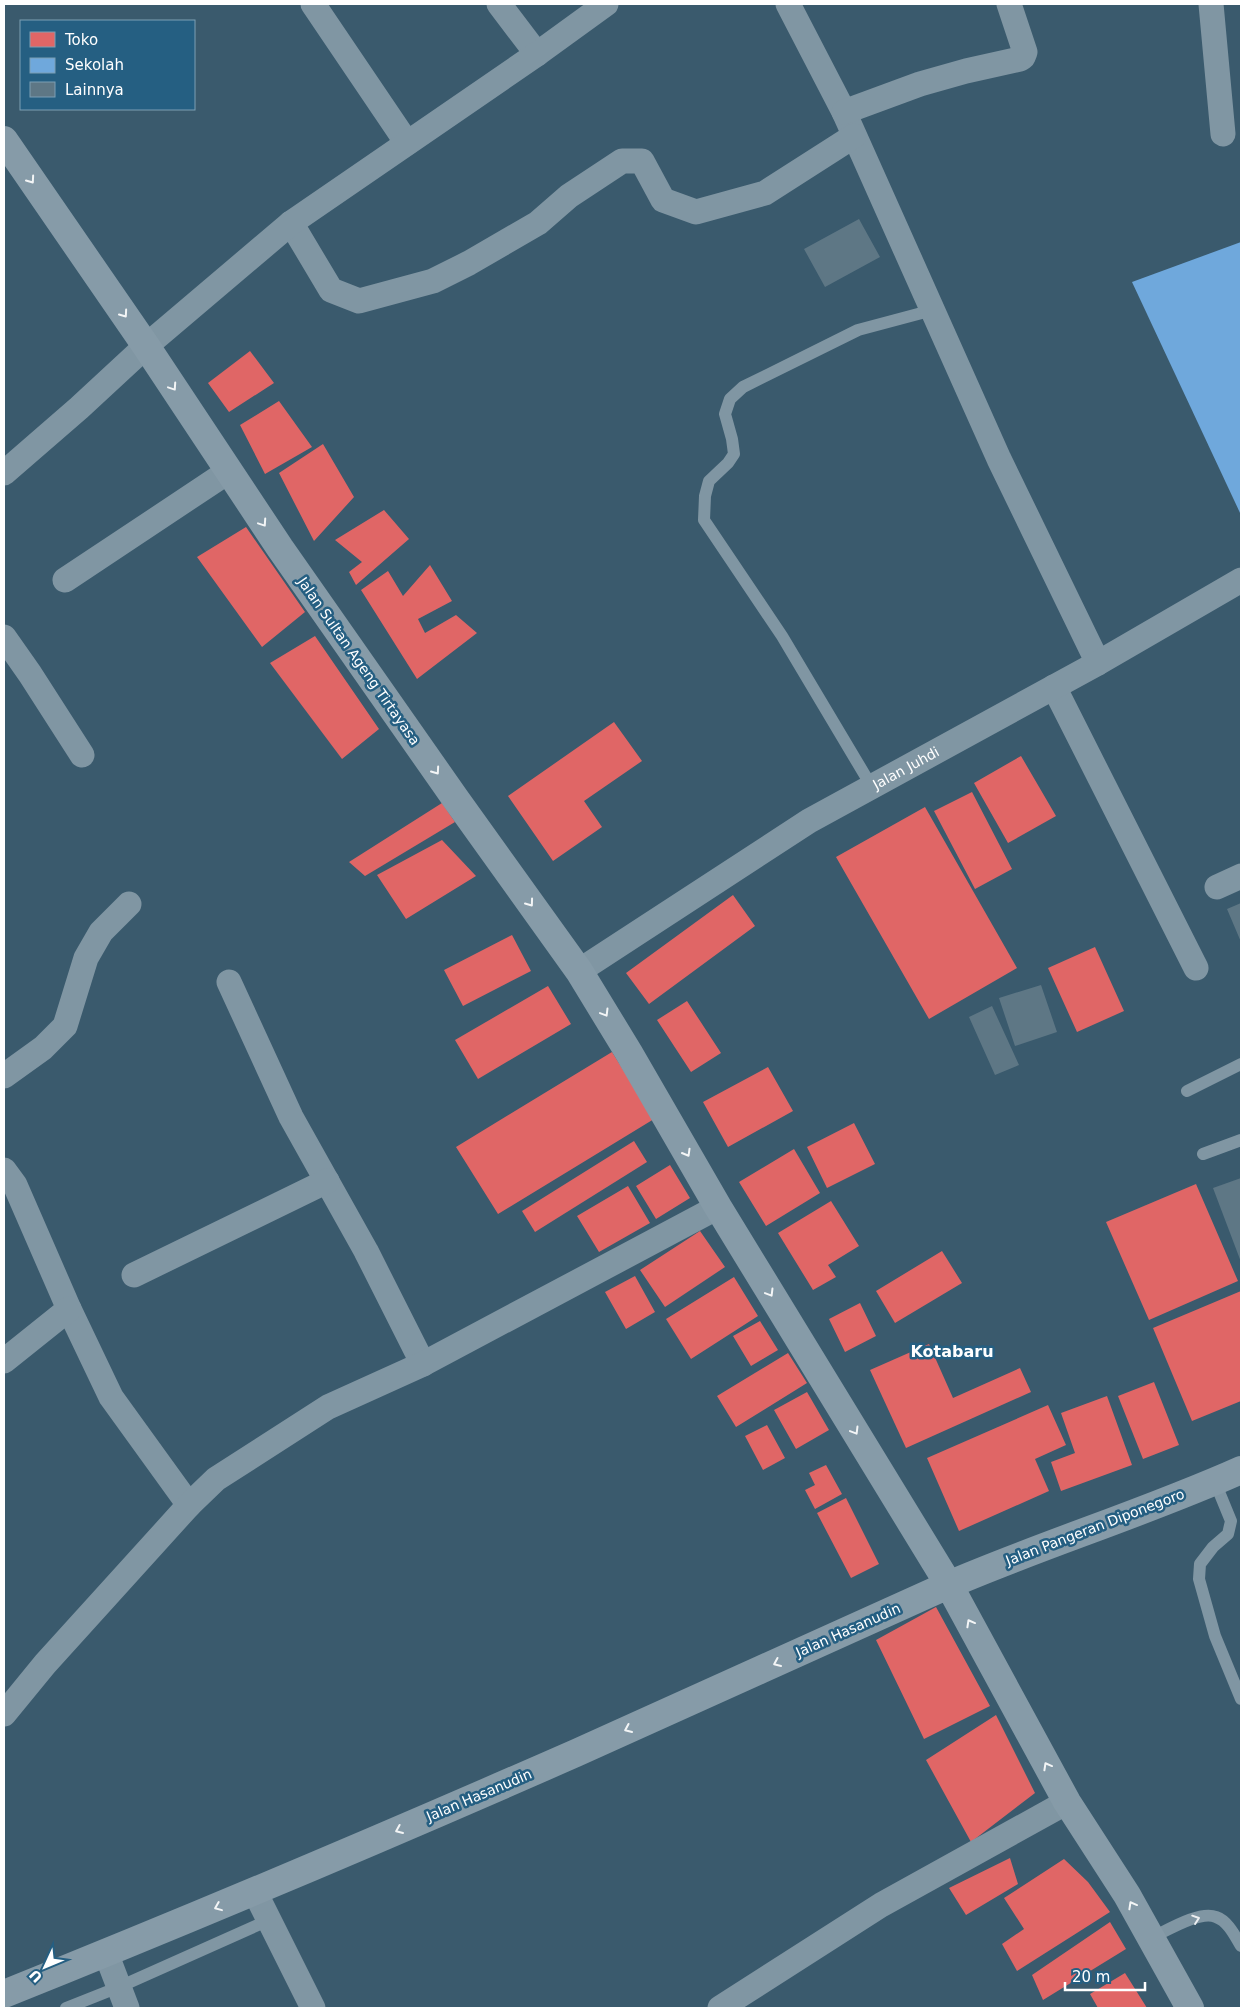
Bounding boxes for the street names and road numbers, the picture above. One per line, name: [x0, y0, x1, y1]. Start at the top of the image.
street label: Jalan Sultan Ageng Tirtayasa: [294, 573, 423, 748]
street label: Jalan Juhdi: [869, 743, 942, 793]
street label: Jalan Pangeran Diponegoro: [1003, 1485, 1187, 1569]
street label: Jalan Hasanudin: [792, 1600, 903, 1661]
street label: Jalan Hasanudin: [423, 1766, 534, 1825]

